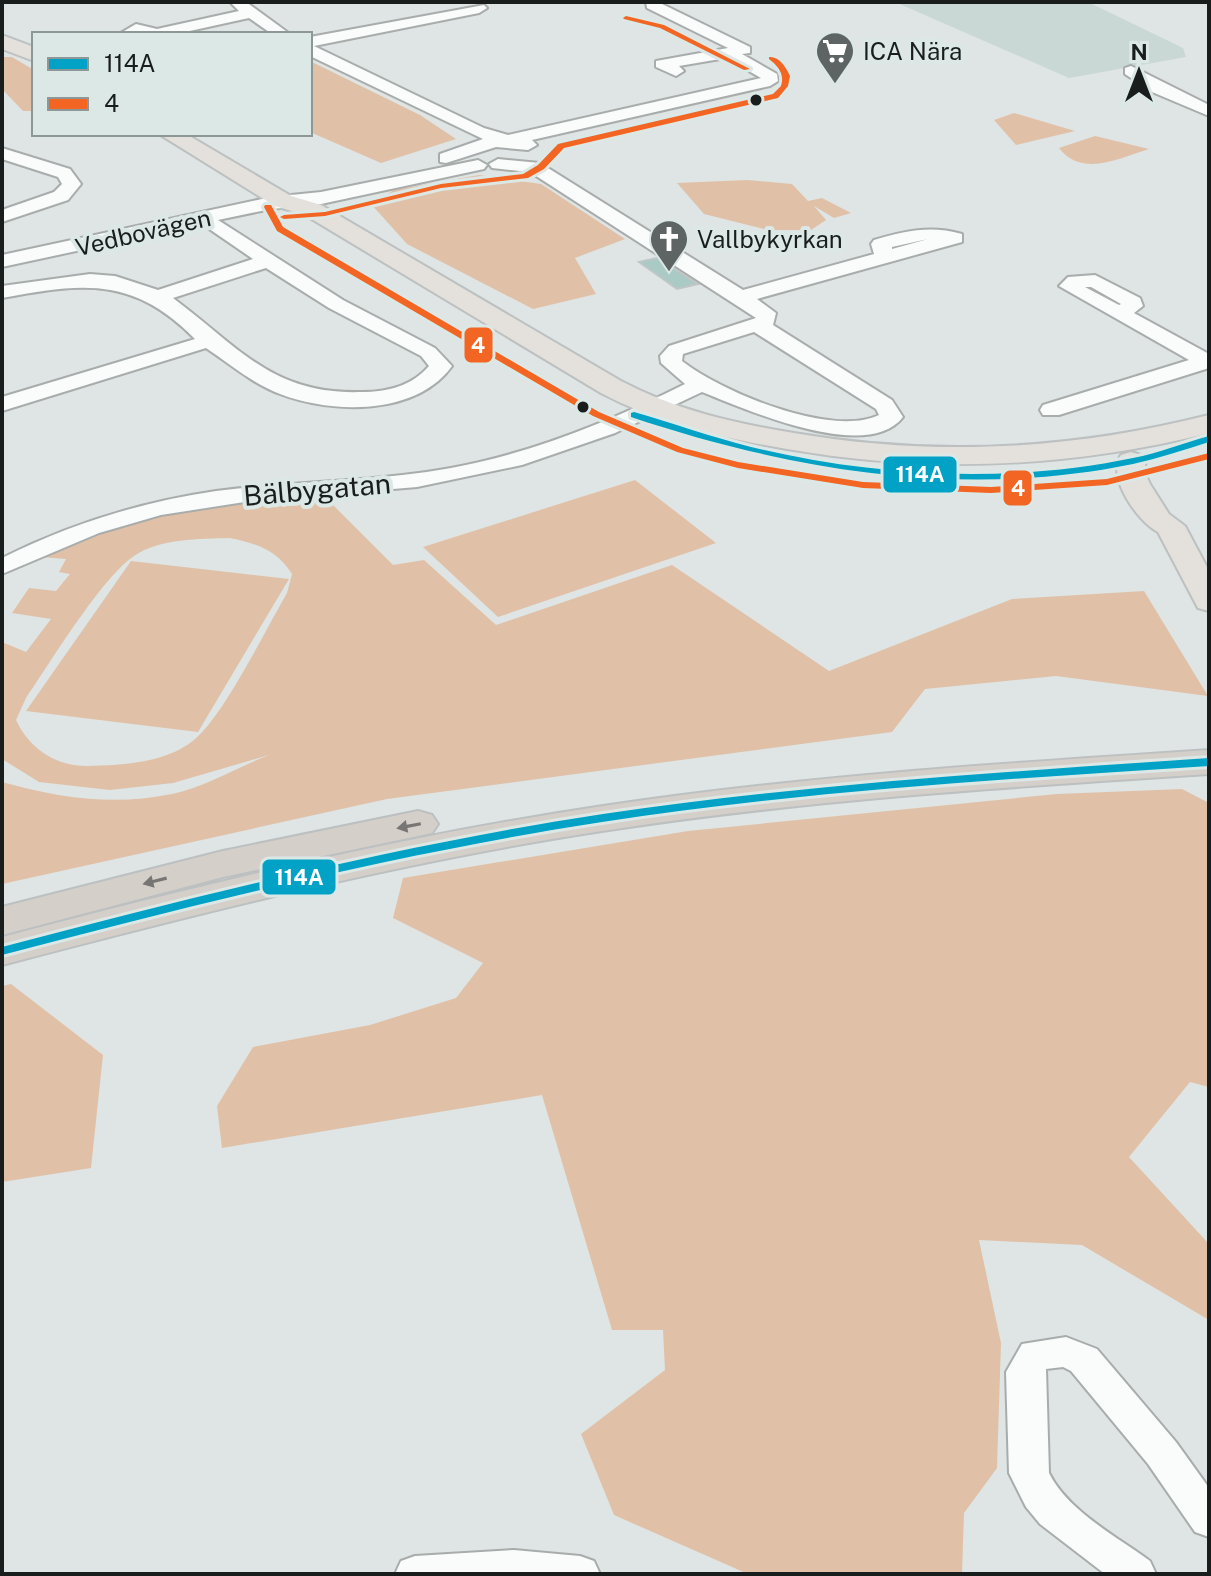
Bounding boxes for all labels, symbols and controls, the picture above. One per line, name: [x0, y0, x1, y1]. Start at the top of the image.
supermarket icon: ICA Nära: [814, 30, 856, 85]
legend: [32, 32, 312, 136]
north arrow: [1099, 32, 1179, 112]
place label: ICA Nära: [863, 37, 962, 65]
text: N: [1130, 39, 1148, 65]
text: 114A: [104, 49, 156, 77]
text: 4: [104, 89, 119, 117]
unlabelled marker: [748, 92, 764, 108]
street label: Vedbovägen: [73, 203, 213, 261]
church icon: Vallbykyrkan: [648, 218, 690, 273]
place label: Vallbykyrkan: [697, 225, 843, 253]
line badge: 4: [463, 326, 494, 364]
text: 4: [471, 332, 485, 358]
unlabelled marker: [575, 399, 591, 415]
line badge: 114A: [882, 455, 958, 494]
text: 114A: [895, 461, 945, 487]
street label: Bälbygatan: [242, 466, 392, 512]
line badge: 4: [1002, 469, 1033, 507]
text: 4: [1011, 475, 1025, 501]
one-way arrow: [396, 820, 421, 832]
line badge: 114A: [261, 858, 337, 896]
text: 114A: [274, 864, 324, 890]
one-way arrow: [142, 876, 167, 888]

